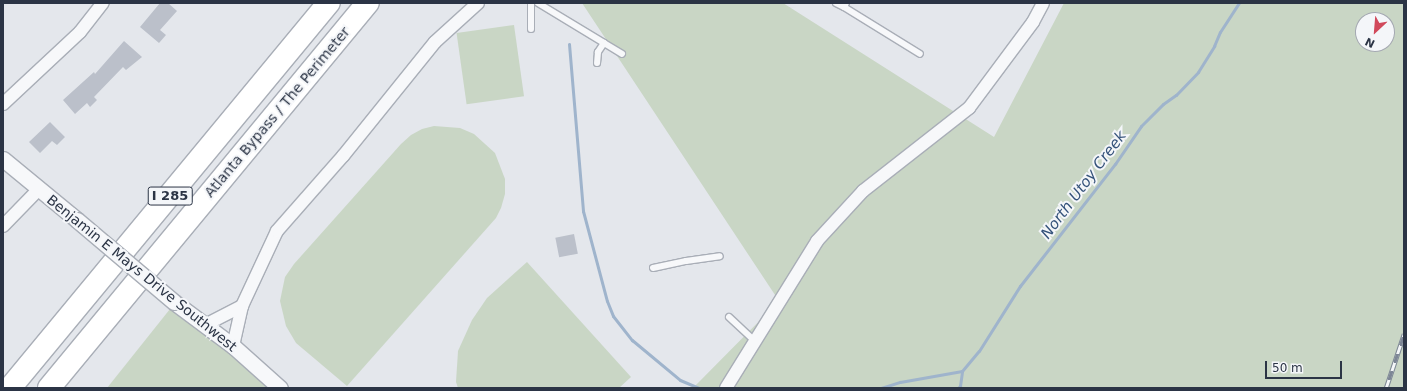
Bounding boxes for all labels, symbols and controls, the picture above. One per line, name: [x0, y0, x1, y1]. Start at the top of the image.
north arrow: [1355, 12, 1395, 52]
street label: Atlanta Bypass / The Perimeter: [201, 23, 353, 201]
text: N: [1363, 34, 1377, 50]
water label: North Utoy Creek: [1038, 128, 1130, 242]
road number: I 285: [147, 185, 193, 207]
street label: Benjamin E Mays Drive Southwest: [44, 191, 240, 355]
scale bar: [1267, 353, 1344, 379]
text: 50 m: [1272, 361, 1303, 375]

